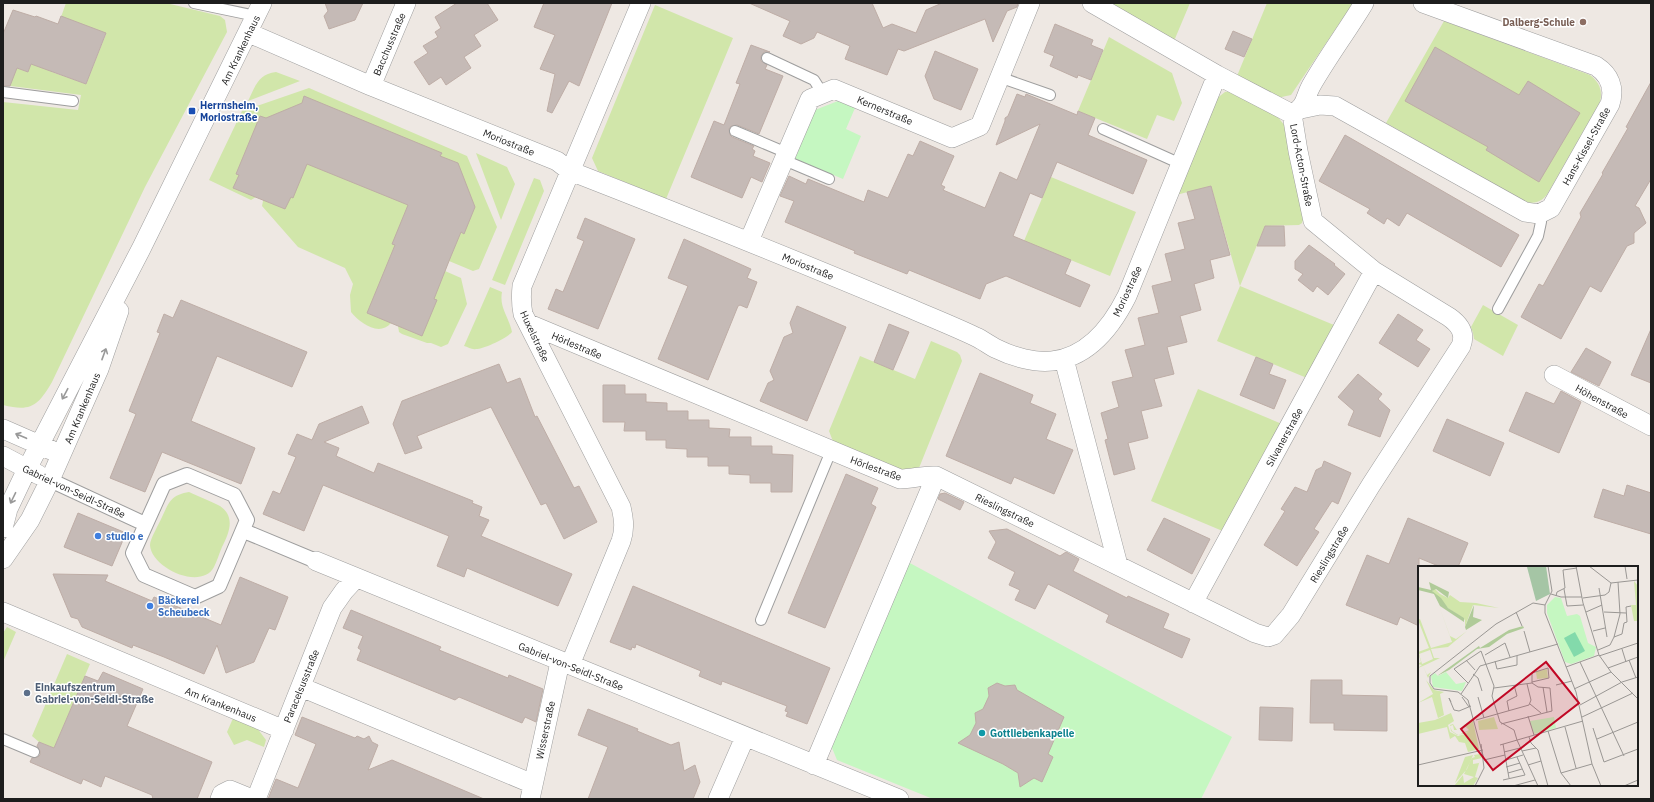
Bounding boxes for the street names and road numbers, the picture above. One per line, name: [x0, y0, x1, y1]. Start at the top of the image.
street label: Bacchusstraße: [370, 10, 409, 78]
street label: Am Krankenhaus: [218, 13, 263, 87]
street label: Kernerstraße: [855, 93, 915, 128]
street label: Hans-Kissel-Straße: [1560, 104, 1614, 188]
street label: Lord-Acton-Straße: [1287, 123, 1316, 208]
street label: Moriostraße: [481, 126, 537, 159]
street label: Moriostraße: [780, 250, 836, 283]
street label: Moriostraße: [1110, 263, 1145, 319]
street label: Huxelstraße: [517, 308, 552, 364]
street label: Hörlestraße: [550, 329, 605, 362]
street label: Am Krankenhaus: [62, 370, 103, 446]
street label: Höhenstraße: [1573, 382, 1631, 422]
street label: Silvanerstraße: [1263, 405, 1306, 469]
street label: Hörlestraße: [848, 453, 904, 484]
street label: Gabriel-von-Seidl-Straße: [20, 462, 128, 521]
street label: Rieslingstraße: [973, 490, 1037, 531]
street label: Rieslingstraße: [1307, 523, 1352, 585]
street label: Gabriel-von-Seidl-Straße: [516, 639, 626, 694]
street label: Paracelsusstraße: [281, 647, 322, 725]
street label: Am Krankenhaus: [183, 684, 259, 725]
street label: Wisserstraße: [533, 699, 558, 761]

